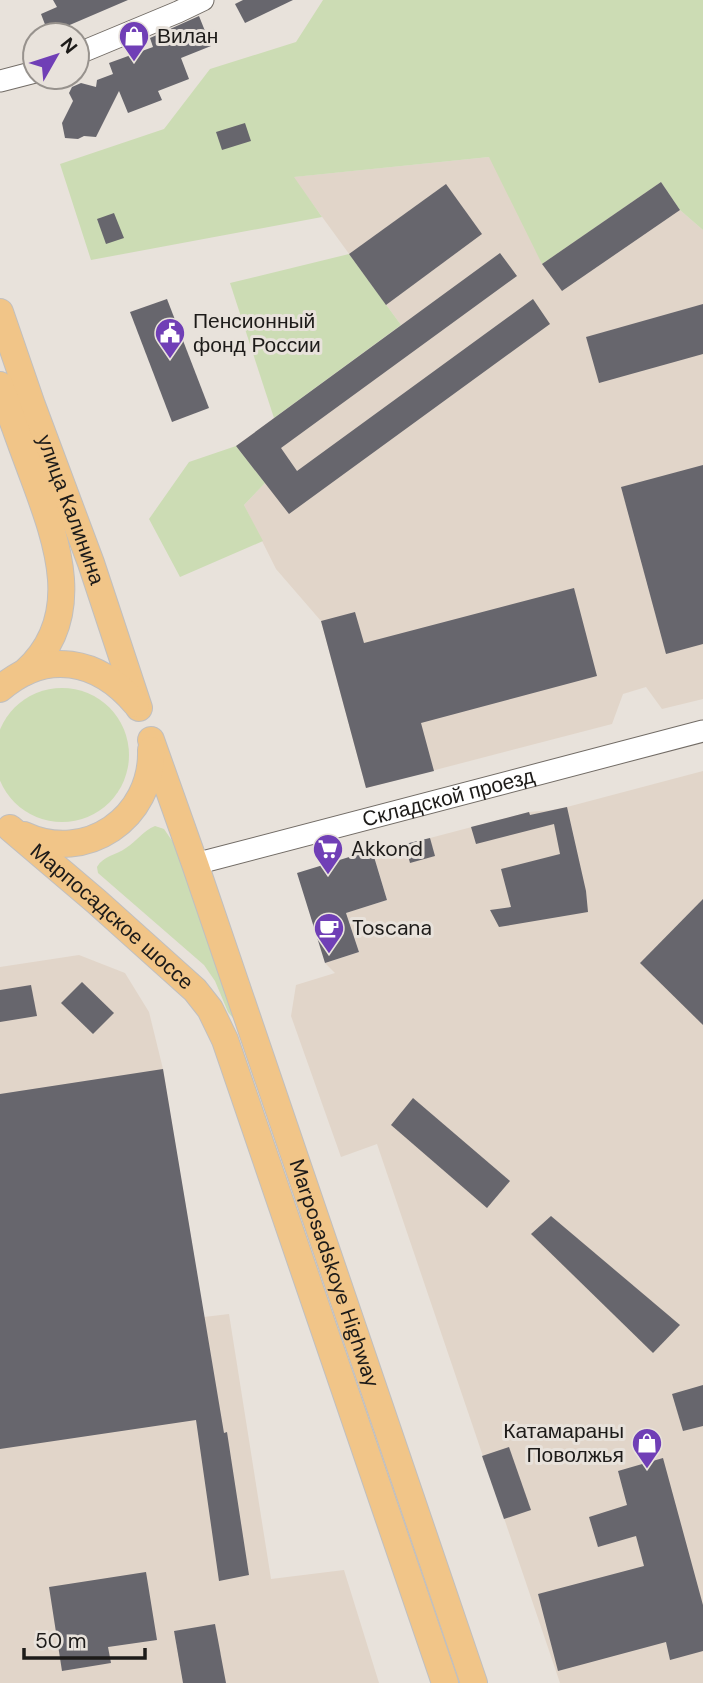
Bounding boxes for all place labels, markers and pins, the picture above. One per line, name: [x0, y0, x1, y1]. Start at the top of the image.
shop icon: Вилан: [117, 19, 151, 63]
place label: Вилан: [157, 22, 218, 50]
place label: Пенсионный фонд России: [193, 307, 321, 359]
public building icon: Пенсионный фонд России: [153, 316, 187, 360]
supermarket icon: Akkond: [311, 832, 345, 876]
place label: Akkond: [351, 835, 423, 863]
cafe icon: Toscana: [312, 911, 346, 955]
place label: Toscana: [352, 914, 432, 942]
place label: Катамараны Поволжья: [503, 1417, 624, 1469]
shop icon: Катамараны Поволжья: [630, 1426, 664, 1470]

